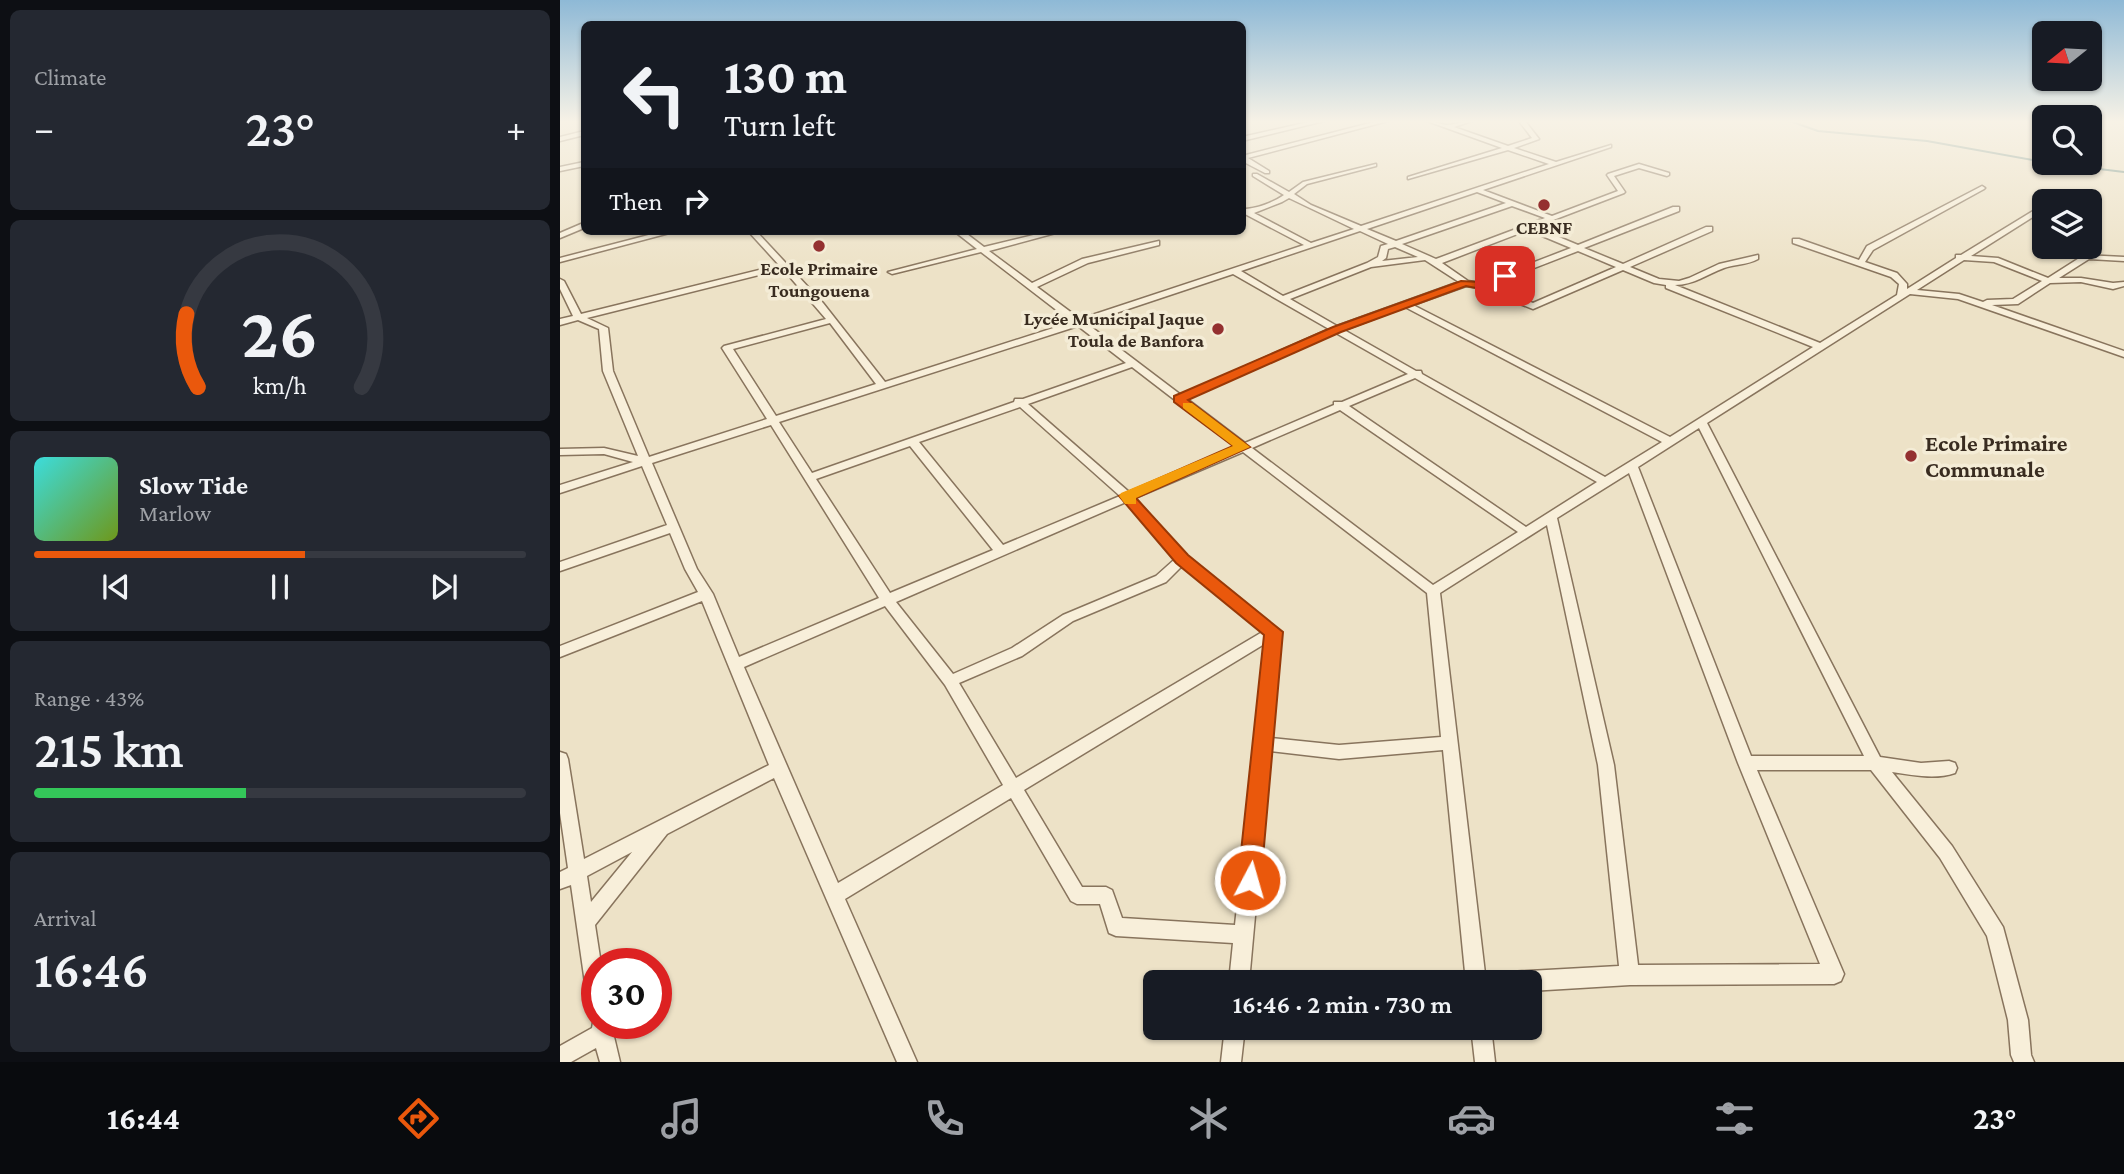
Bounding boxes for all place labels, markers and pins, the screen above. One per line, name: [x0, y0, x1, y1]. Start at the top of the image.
marker: CEBNF: [1536, 197, 1552, 213]
place label: CEBNF: [1516, 217, 1572, 238]
marker: Ecole Primaire Toungouena: [811, 238, 827, 254]
pin: [1475, 246, 1535, 306]
place label: Ecole Primaire Toungouena: [760, 258, 878, 301]
place label: Lycée Municipal Jaque Toula de Banfora: [1024, 308, 1205, 351]
marker: Lycée Municipal Jaque Toula de Banfora: [1210, 321, 1226, 337]
place label: Ecole Primaire Communale: [1925, 430, 2068, 482]
marker: Ecole Primaire Communale: [1903, 448, 1919, 464]

